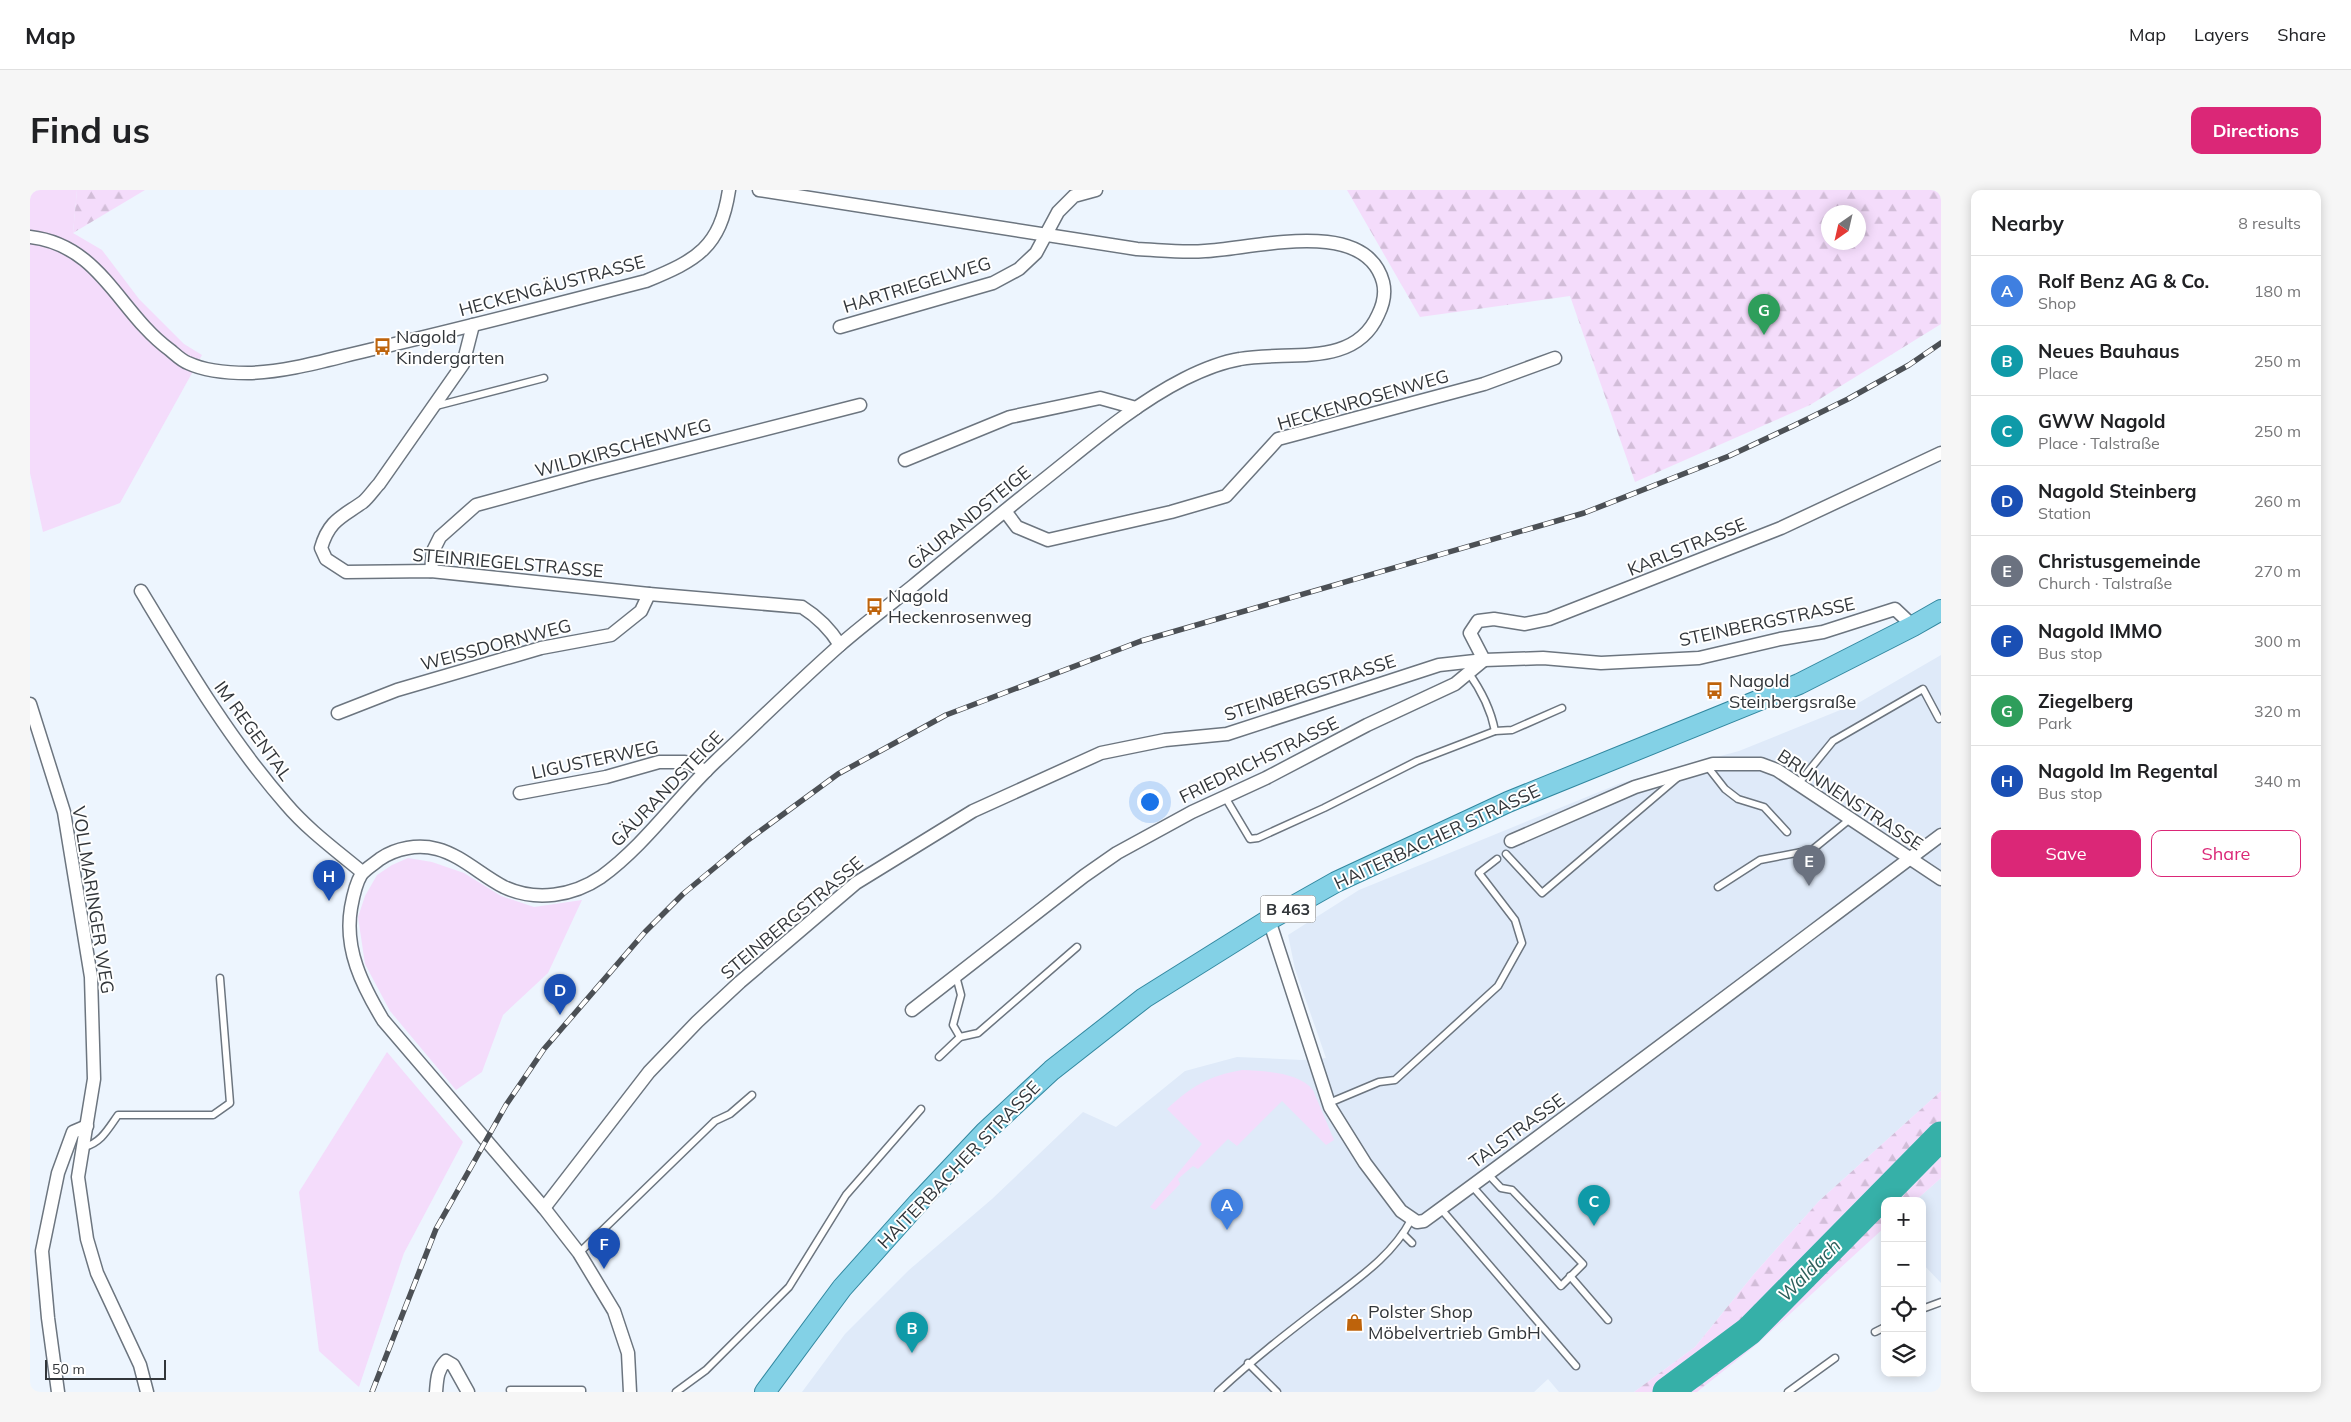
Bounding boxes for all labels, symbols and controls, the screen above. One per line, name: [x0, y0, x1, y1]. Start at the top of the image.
text: Map: [25, 20, 76, 50]
text: Map: [2129, 23, 2166, 46]
text: Layers: [2194, 23, 2249, 46]
text: Share: [2277, 23, 2326, 46]
button: Directions: [2191, 107, 2321, 154]
text: Find us: [30, 108, 150, 152]
north arrow: [1821, 205, 1866, 250]
text: Nearby: [1991, 210, 2064, 236]
text: 8 results: [2238, 213, 2301, 233]
street label: HECKENGÄUSTRASSE: [456, 250, 647, 321]
street label: HARTRIEGELWEG: [840, 251, 993, 318]
text: Rolf Benz AG & Co.: [2038, 269, 2209, 293]
text: A: [2001, 281, 2013, 301]
text: 180 m: [2254, 281, 2301, 301]
text: Shop: [2038, 293, 2076, 313]
pin: G: [1748, 294, 1780, 335]
place label: Nagold Kindergarten: [396, 325, 504, 369]
bus stop icon: Nagold Kindergarten: [372, 337, 392, 357]
text: Neues Bauhaus: [2038, 339, 2180, 363]
text: B: [2001, 351, 2013, 371]
text: 250 m: [2254, 351, 2301, 371]
text: Place: [2038, 363, 2078, 383]
street label: HECKENROSENWEG: [1274, 364, 1451, 435]
text: GWW Nagold: [2038, 409, 2166, 433]
street label: WILDKIRSCHENWEG: [532, 413, 714, 482]
text: C: [2002, 421, 2012, 441]
text: 250 m: [2254, 421, 2301, 441]
text: Place · Talstraße: [2038, 433, 2160, 453]
street label: GÄURANDSTEIGE: [902, 461, 1035, 575]
text: Nagold Steinberg: [2038, 479, 2197, 503]
text: D: [2001, 491, 2013, 511]
text: 260 m: [2254, 491, 2301, 511]
text: Station: [2038, 503, 2091, 523]
street label: KARLSTRASSE: [1624, 512, 1750, 581]
street label: STEINRIEGELSTRASSE: [412, 543, 604, 582]
text: Christusgemeinde: [2038, 549, 2201, 573]
text: E: [2002, 561, 2012, 581]
text: 270 m: [2254, 561, 2301, 581]
text: Church · Talstraße: [2038, 573, 2172, 593]
place label: Nagold Heckenrosenweg: [888, 584, 1032, 628]
street label: STEINBERGSTRASSE: [1677, 592, 1857, 651]
bus stop icon: Nagold Heckenrosenweg: [864, 596, 884, 616]
street label: WEISSDORNWEG: [418, 613, 574, 676]
text: Nagold IMMO: [2038, 619, 2163, 643]
text: F: [2002, 631, 2012, 651]
text: 300 m: [2254, 631, 2301, 651]
text: Bus stop: [2038, 643, 2102, 663]
street label: STEINBERGSTRASSE: [1221, 649, 1399, 726]
place label: Nagold Steinbergsraße: [1729, 669, 1856, 713]
street label: IM REGENTAL: [210, 676, 297, 785]
bus stop icon: Nagold Steinbergsraße: [1705, 681, 1725, 701]
text: Ziegelberg: [2038, 689, 2133, 713]
text: G: [2001, 701, 2013, 721]
text: 320 m: [2254, 701, 2301, 721]
street label: FRIEDRICHSTRASSE: [1175, 711, 1342, 808]
text: Park: [2038, 713, 2072, 733]
street label: GÄURANDSTEIGE: [605, 726, 728, 852]
street label: LIGUSTERWEG: [529, 735, 660, 784]
street label: BRUNNENSTRASSE: [1773, 744, 1927, 855]
text: Nagold Im Regental: [2038, 759, 2218, 783]
text: H: [2001, 771, 2013, 791]
text: 340 m: [2254, 771, 2301, 791]
street label: HAITERBACHER STRASSE: [1330, 779, 1543, 894]
text: Bus stop: [2038, 783, 2102, 803]
your location: [1137, 789, 1163, 815]
street label: VOLLMARINGER WEG: [67, 804, 120, 995]
button: Save: [1991, 830, 2141, 877]
button: Share: [2151, 830, 2301, 877]
pin: E: [1793, 845, 1825, 886]
street label: STEINBERGSTRASSE: [716, 851, 868, 984]
pin: H: [313, 860, 345, 901]
road number: B 463: [1260, 896, 1316, 922]
pin: D: [544, 974, 576, 1015]
street label: HAITERBACHER STRASSE: [872, 1076, 1045, 1253]
street label: TALSTRASSE: [1464, 1088, 1569, 1173]
pin: C: [1578, 1185, 1610, 1226]
pin: A: [1211, 1189, 1243, 1230]
map controls: [1881, 1197, 1926, 1377]
button: +: [1881, 1197, 1926, 1242]
pin: F: [588, 1228, 620, 1269]
water label: Waldach: [1772, 1233, 1846, 1307]
button: −: [1881, 1242, 1926, 1287]
button: locate: [1881, 1287, 1926, 1332]
place label: Polster Shop Möbelvertrieb GmbH: [1368, 1300, 1541, 1344]
pin: B: [896, 1312, 928, 1353]
shop icon: Polster Shop Möbelvertrieb GmbH: [1344, 1312, 1364, 1332]
button: layers: [1881, 1332, 1926, 1377]
scale bar: [45, 1357, 166, 1380]
text: 50 m: [52, 1360, 85, 1378]

